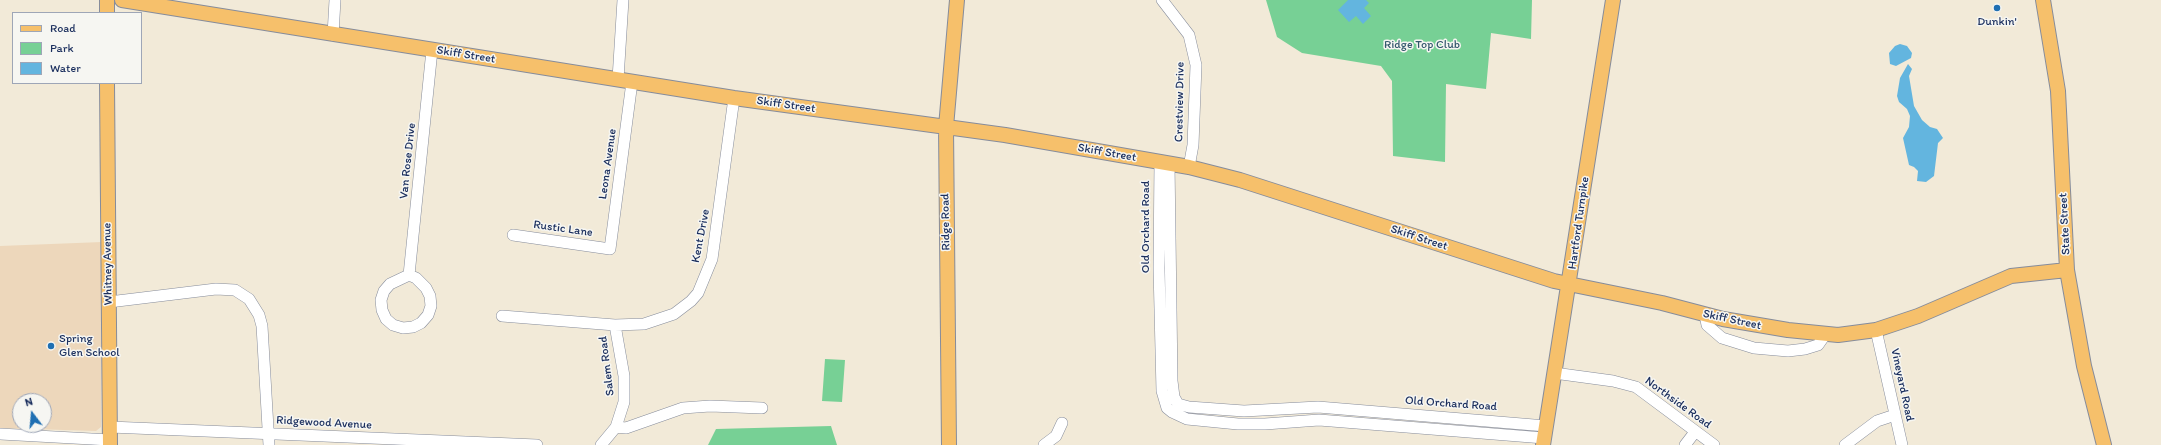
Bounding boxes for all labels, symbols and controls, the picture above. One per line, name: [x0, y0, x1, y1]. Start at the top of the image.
marker: Dunkin': [1992, 3, 2002, 13]
legend: [12, 12, 142, 84]
place label: Dunkin': [1977, 15, 2017, 29]
text: Road: [50, 21, 76, 35]
park label: Ridge Top Club: [1384, 38, 1460, 52]
text: Park: [50, 41, 74, 55]
street label: Skiff Street: [436, 43, 496, 67]
text: Water: [50, 61, 81, 75]
street label: Crestview Drive: [1172, 62, 1188, 142]
street label: Skiff Street: [756, 94, 816, 116]
street label: Van Rose Drive: [397, 122, 419, 200]
street label: Leona Avenue: [596, 128, 620, 200]
street label: Skiff Street: [1077, 141, 1137, 165]
street label: Hartford Turnpike: [1565, 176, 1593, 270]
street label: Old Orchard Road: [1139, 181, 1153, 273]
street label: Ridge Road: [938, 193, 954, 251]
street label: State Street: [2056, 193, 2074, 255]
street label: Kent Drive: [689, 208, 713, 264]
street label: Rustic Lane: [532, 218, 594, 240]
street label: Skiff Street: [1389, 222, 1449, 254]
street label: Whitney Avenue: [100, 223, 116, 305]
street label: Skiff Street: [1702, 307, 1762, 333]
place label: Spring Glen School: [59, 332, 120, 360]
street label: Salem Road: [596, 335, 618, 397]
marker: Spring Glen School: [46, 341, 56, 351]
street label: Vineyard Road: [1887, 347, 1917, 423]
street label: Northside Road: [1642, 374, 1714, 432]
north arrow: [12, 393, 52, 433]
street label: Old Orchard Road: [1404, 394, 1498, 414]
text: N: [23, 395, 34, 409]
street label: Ridgewood Avenue: [276, 413, 372, 433]

